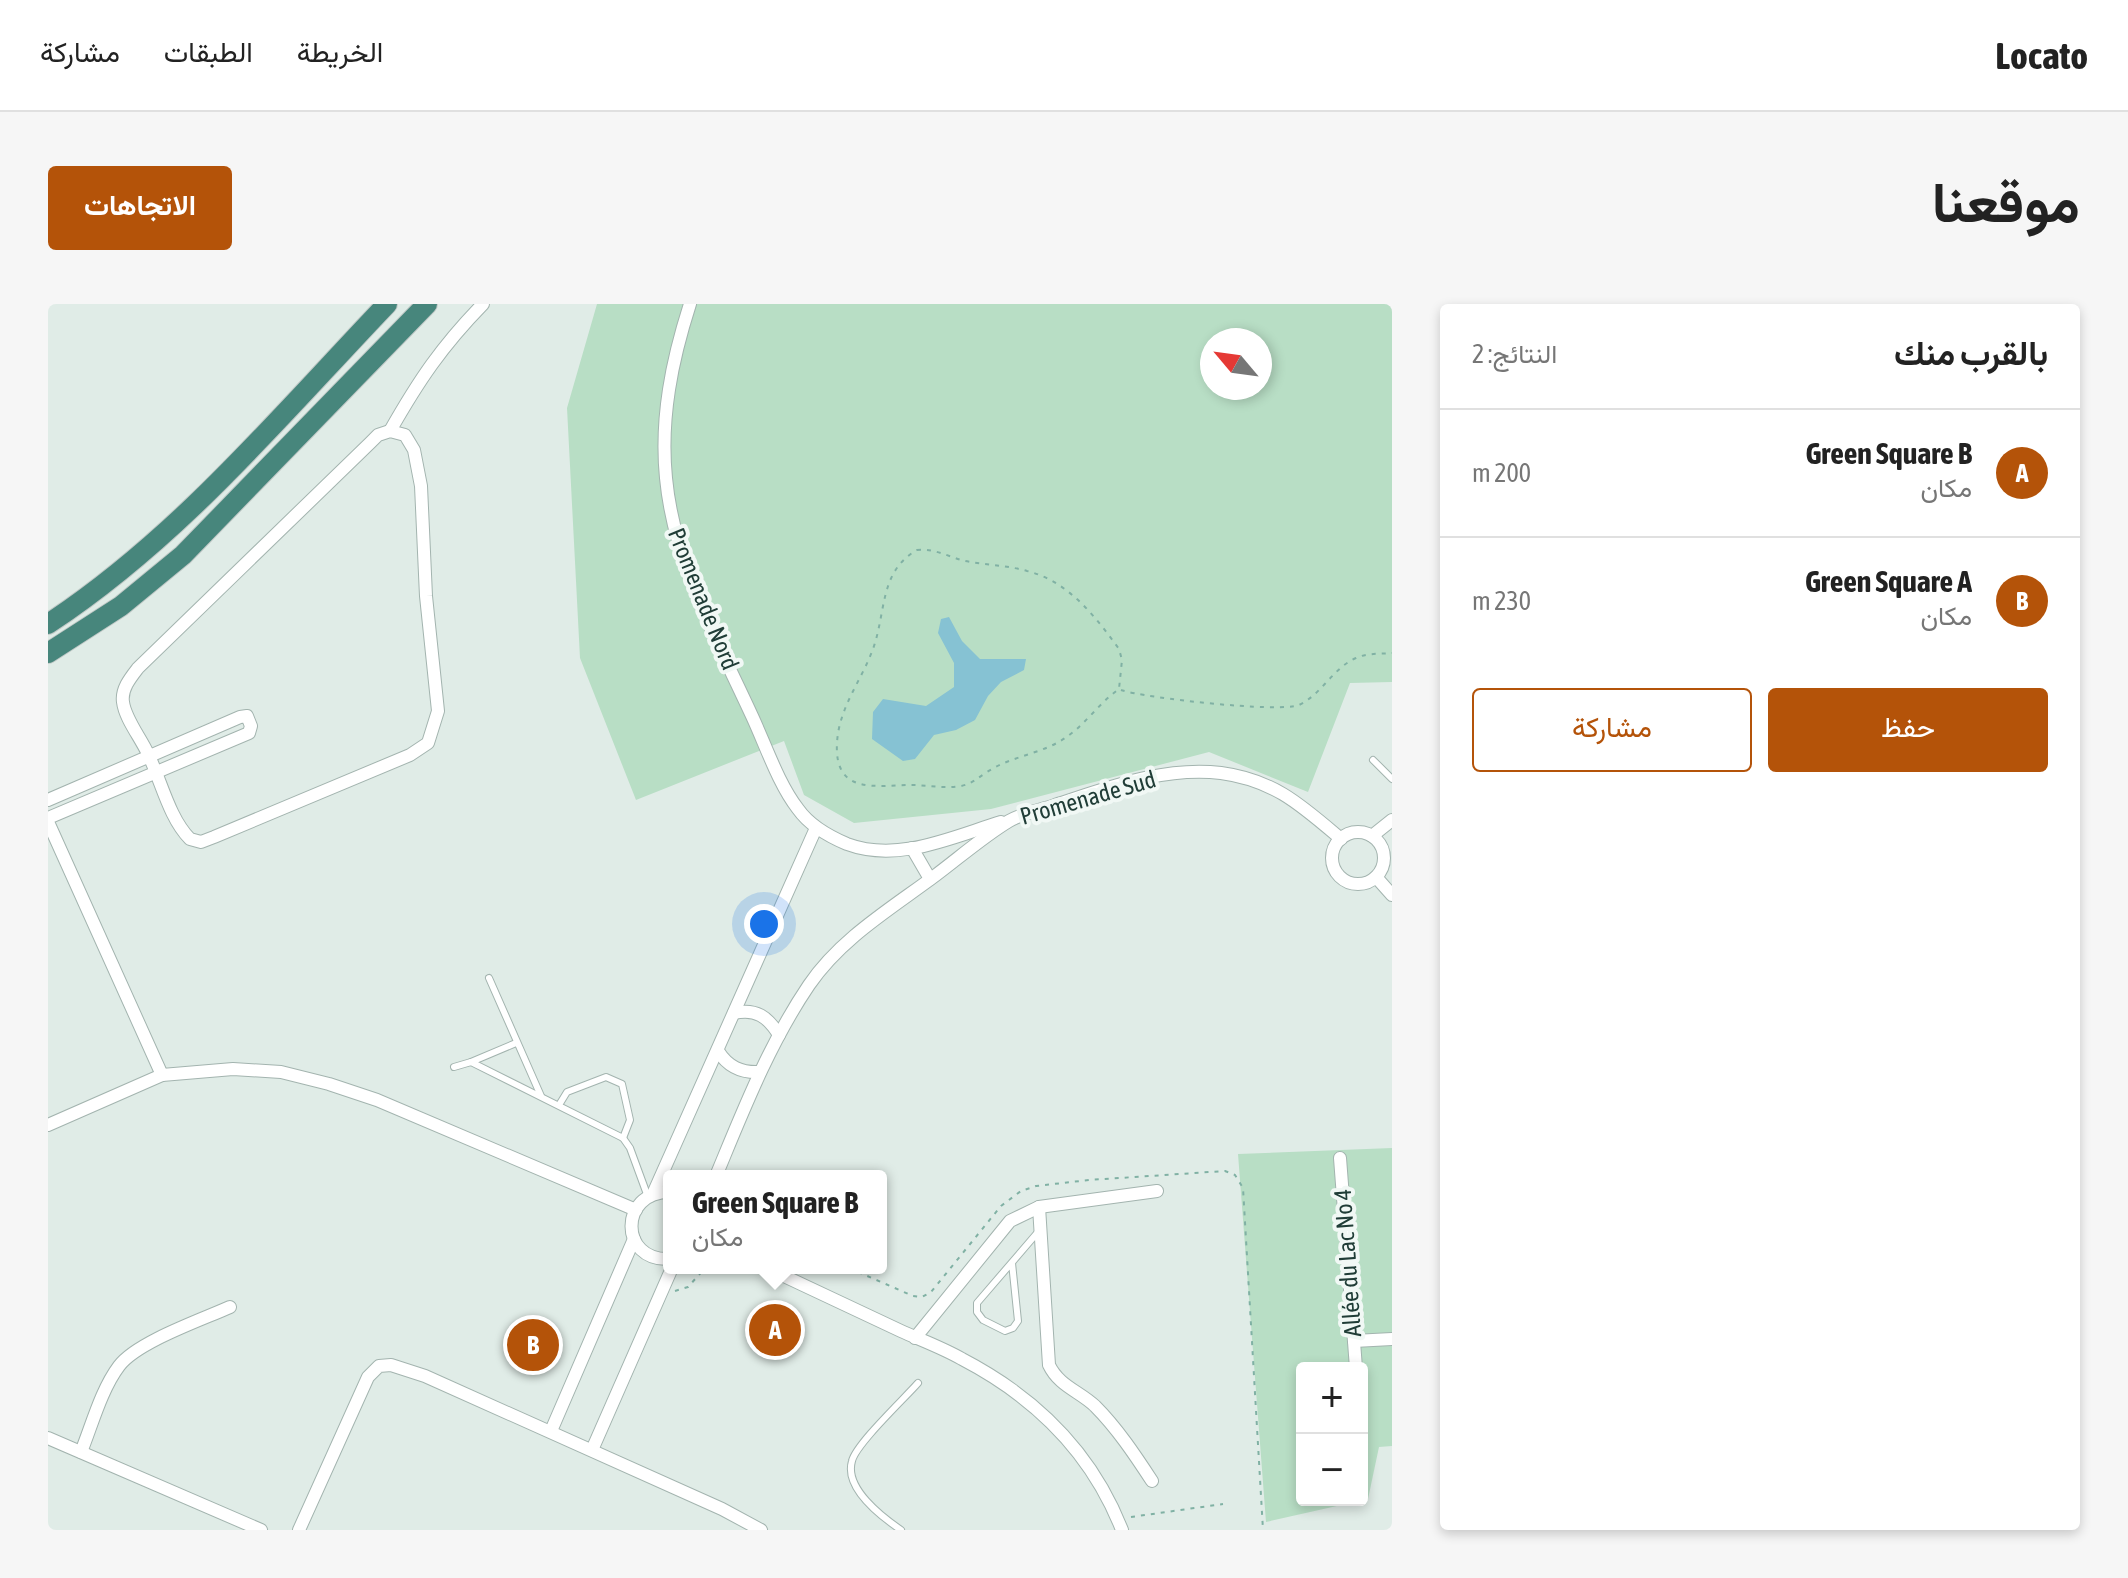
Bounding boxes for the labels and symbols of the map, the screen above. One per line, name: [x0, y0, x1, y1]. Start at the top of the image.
north arrow: [1200, 328, 1272, 400]
street label: Promenade Nord: [663, 524, 744, 674]
street label: Promenade Sud: [1017, 765, 1159, 830]
your location: [744, 904, 784, 944]
street label: Allée du Lac No 4: [1329, 1188, 1366, 1338]
pin: A: [749, 1300, 801, 1360]
pin: B: [507, 1315, 559, 1375]

